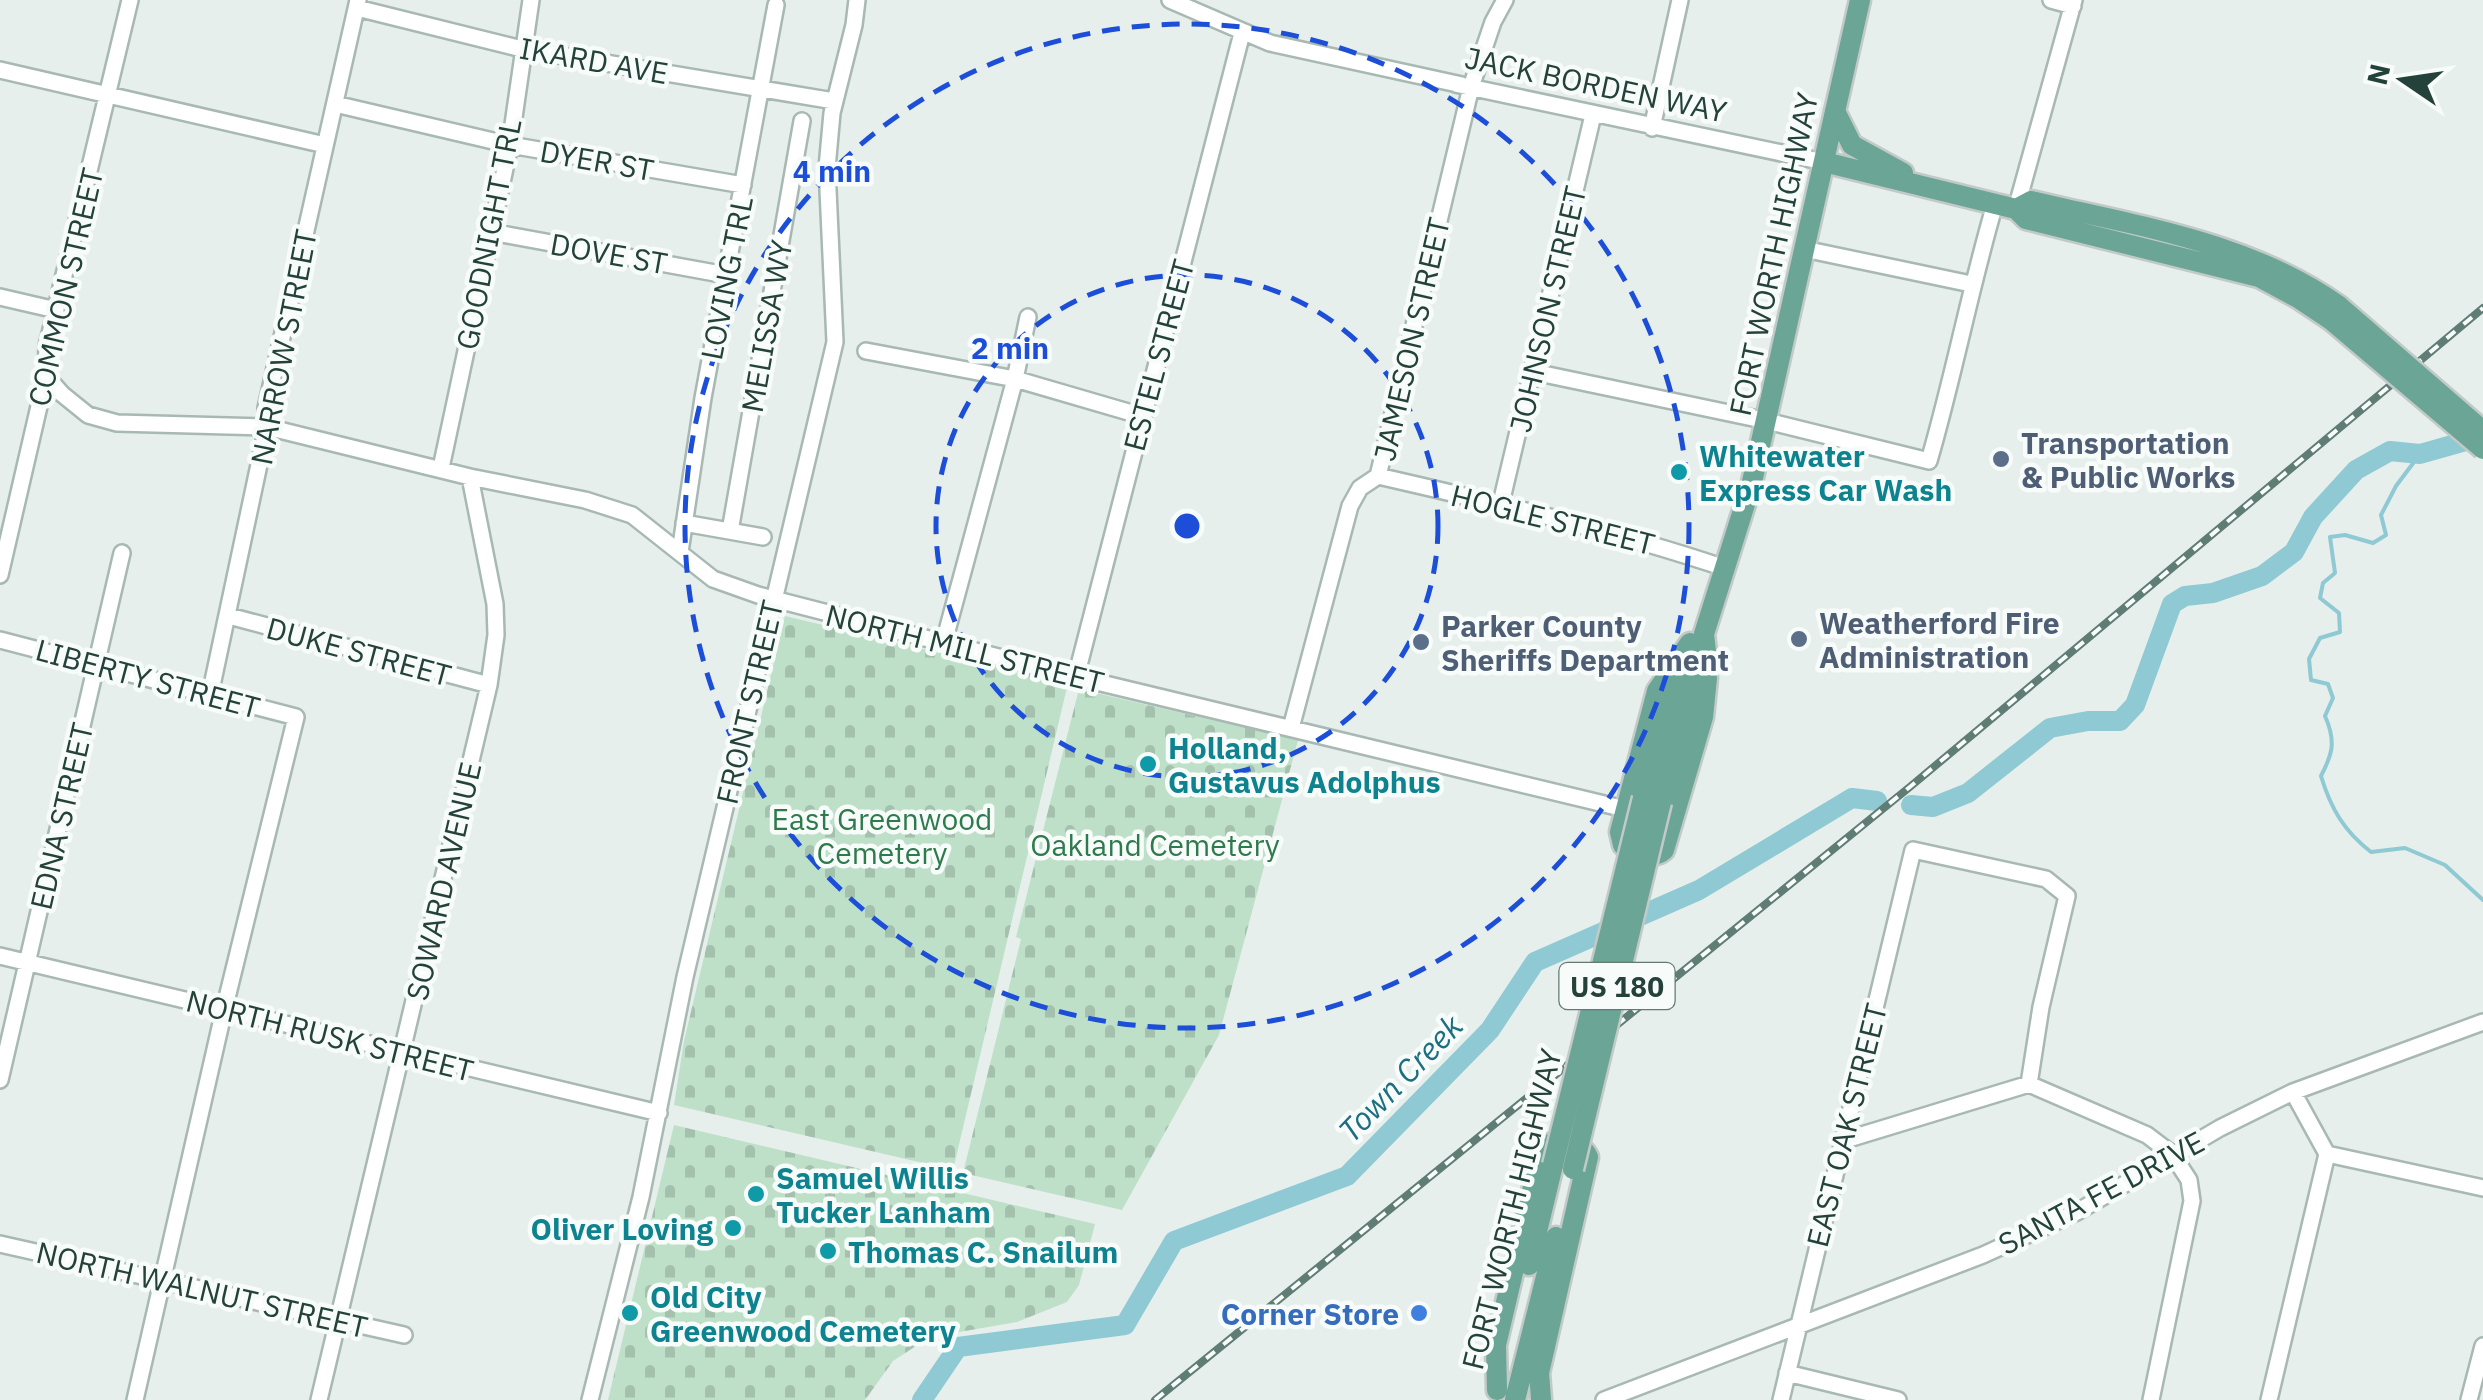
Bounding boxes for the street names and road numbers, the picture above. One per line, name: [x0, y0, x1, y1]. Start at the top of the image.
street label: IKARD AVE: [517, 28, 671, 92]
street label: JACK BORDEN WAY: [1462, 37, 1731, 131]
street label: FORT WORTH HIGHWAY: [1720, 89, 1826, 419]
street label: GOODNIGHT TRL: [446, 115, 530, 353]
street label: DYER ST: [537, 131, 657, 189]
street label: COMMON STREET: [19, 164, 111, 410]
street label: JOHNSON STREET: [1500, 182, 1594, 436]
street label: LOVING TRL: [691, 193, 761, 363]
street label: JAMESON STREET: [1364, 213, 1458, 465]
street label: DOVE ST: [547, 224, 671, 282]
street label: NARROW STREET: [241, 226, 325, 468]
street label: MELISSA WY: [732, 237, 800, 415]
street label: ESTEL STREET: [1114, 255, 1202, 455]
street label: HOGLE STREET: [1447, 475, 1659, 563]
street label: NORTH MILL STREET: [822, 595, 1108, 701]
street label: FRONT STREET: [707, 596, 791, 808]
street label: DUKE STREET: [262, 608, 456, 694]
street label: LIBERTY STREET: [32, 629, 264, 727]
street label: EDNA STREET: [21, 719, 101, 913]
street label: SOWARD AVENUE: [397, 758, 489, 1004]
road number: US 180: [1560, 963, 1674, 1009]
street label: NORTH RUSK STREET: [182, 980, 478, 1090]
street label: EAST OAK STREET: [1797, 999, 1895, 1251]
street label: FORT WORTH HIGHWAY: [1452, 1044, 1570, 1374]
street label: SANTA FE DRIVE: [1991, 1121, 2211, 1263]
street label: NORTH WALNUT STREET: [33, 1232, 371, 1346]

